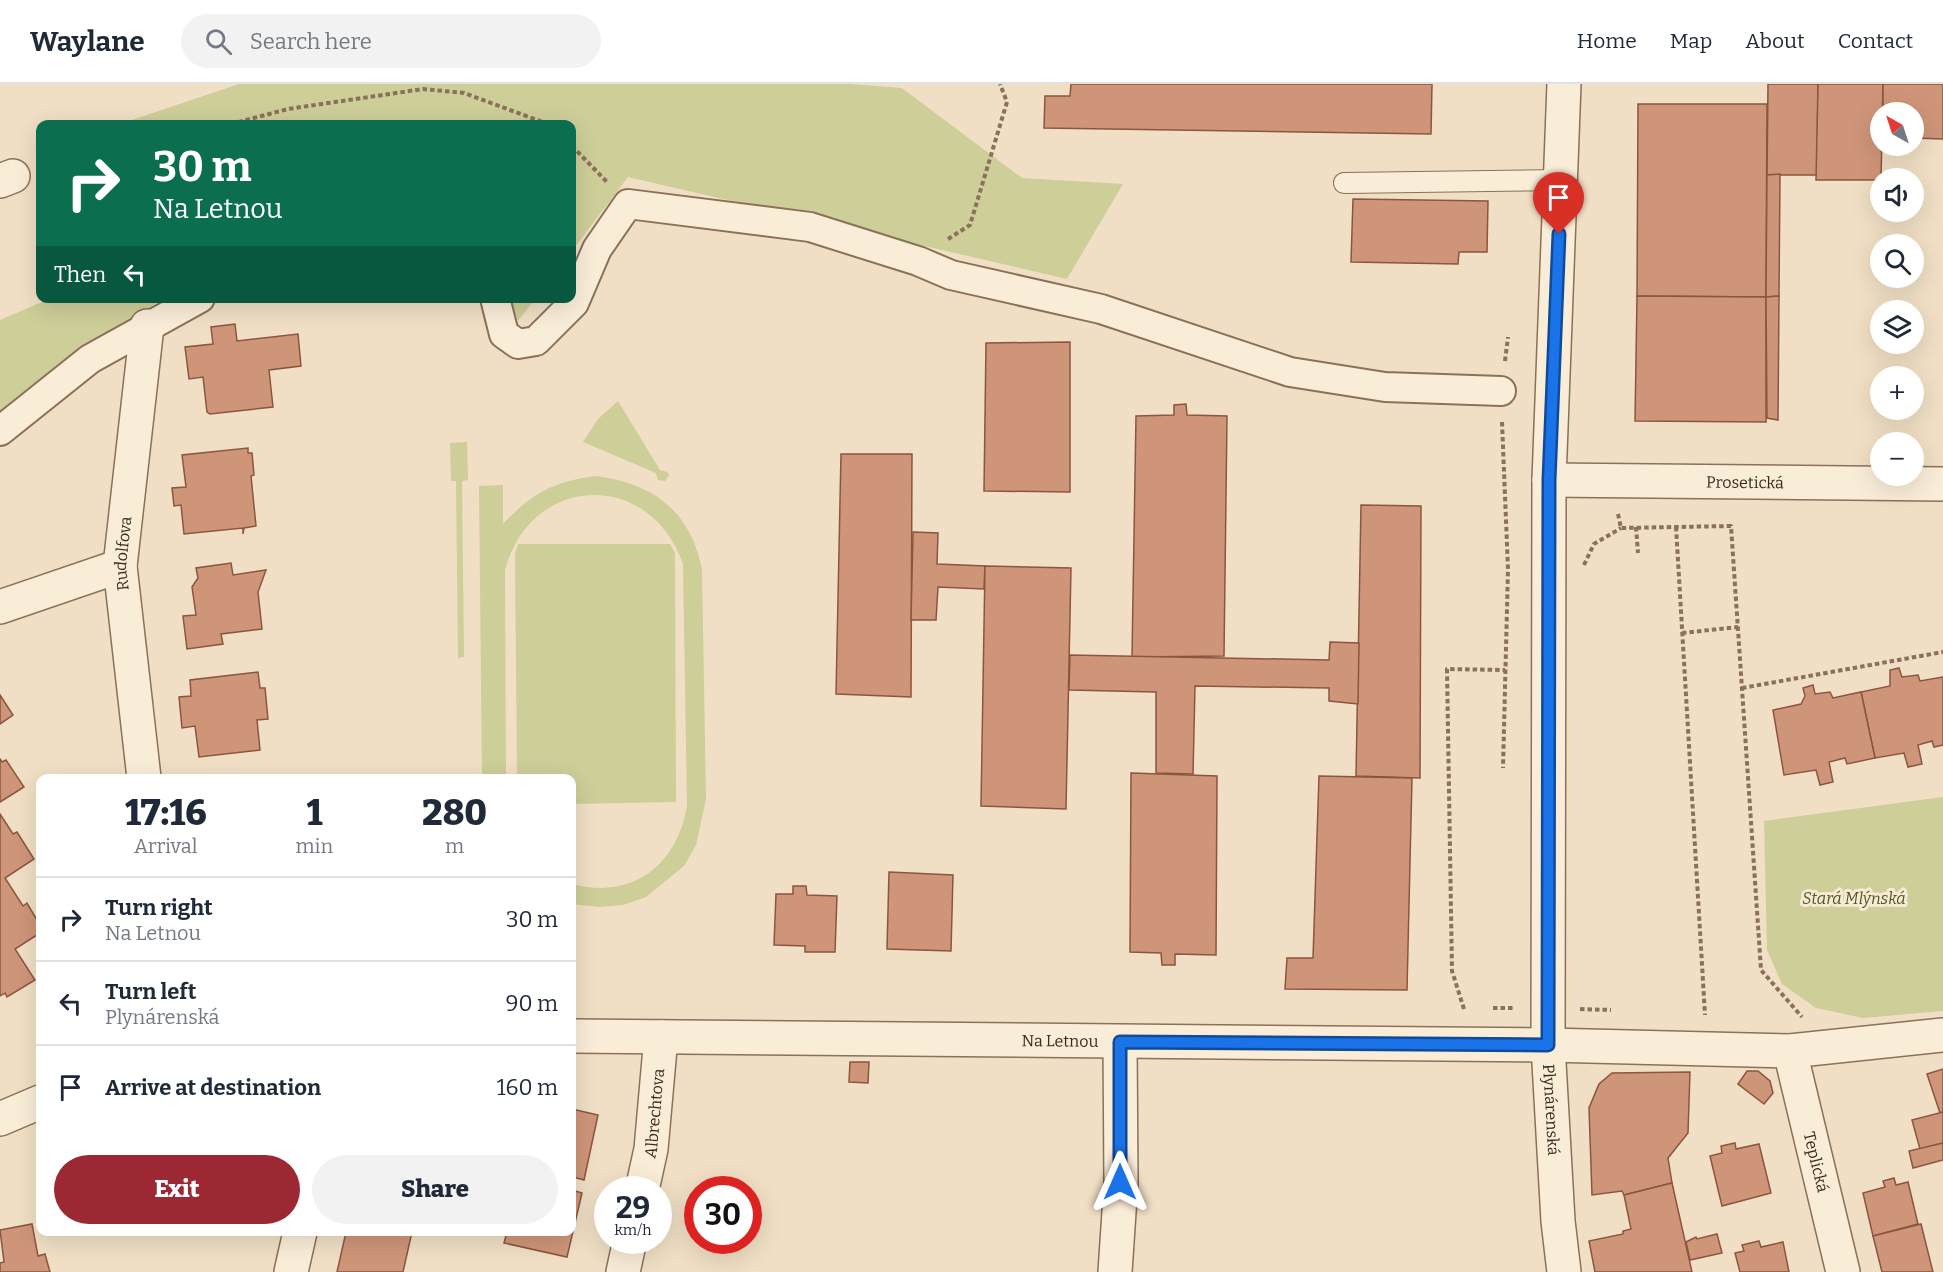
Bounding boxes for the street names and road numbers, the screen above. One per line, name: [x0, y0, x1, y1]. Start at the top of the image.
street label: Prosetická: [1706, 472, 1784, 492]
street label: Rudolfova: [110, 515, 135, 592]
street label: Na Letnou: [1021, 1031, 1099, 1050]
street label: Plynárenská: [1540, 1063, 1564, 1156]
street label: Albrechtova: [640, 1067, 668, 1160]
street label: Teplická: [1800, 1130, 1833, 1194]

